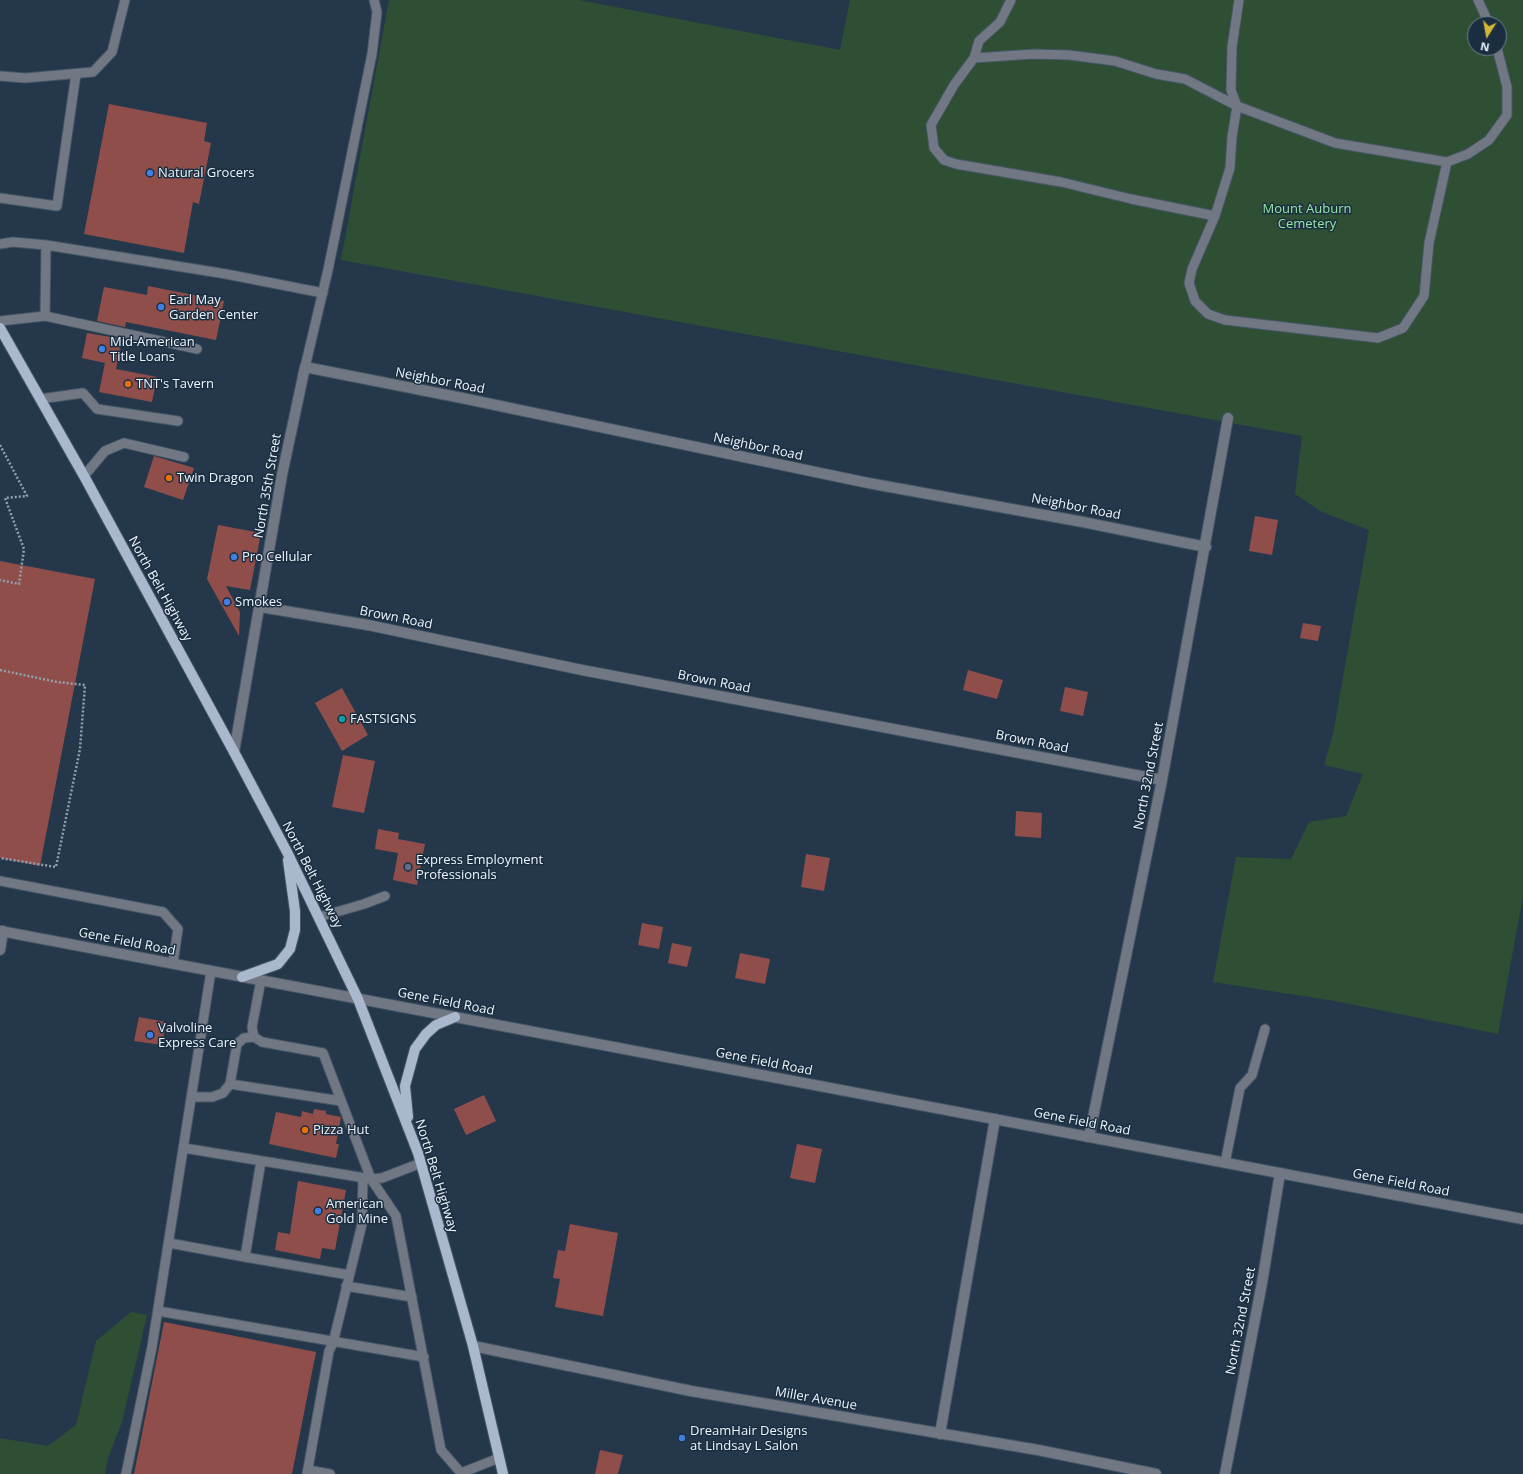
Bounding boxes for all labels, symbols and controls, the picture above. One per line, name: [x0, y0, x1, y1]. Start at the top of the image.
north arrow: [1467, 16, 1507, 56]
text: N: [1479, 39, 1491, 56]
place label: Natural Grocers: [158, 165, 254, 181]
marker: Natural Grocers: [145, 168, 155, 178]
park label: Mount Auburn Cemetery: [1263, 201, 1351, 232]
place label: Earl May Garden Center: [169, 292, 258, 323]
marker: Earl May Garden Center: [156, 302, 166, 312]
place label: Mid-American Title Loans: [110, 334, 195, 365]
marker: Mid-American Title Loans: [97, 344, 107, 354]
street label: Neighbor Road: [394, 365, 486, 397]
place label: TNT's Tavern: [136, 376, 214, 392]
marker: TNT's Tavern: [123, 379, 133, 389]
street label: Neighbor Road: [712, 430, 804, 464]
street label: North 35th Street: [251, 432, 285, 540]
place label: Twin Dragon: [177, 470, 254, 486]
marker: Twin Dragon: [164, 473, 174, 483]
street label: Neighbor Road: [1030, 491, 1122, 523]
street label: North Belt Highway: [125, 534, 195, 644]
place label: Pro Cellular: [242, 549, 312, 565]
marker: Pro Cellular: [229, 552, 239, 562]
place label: Smokes: [235, 594, 282, 610]
marker: Smokes: [222, 597, 232, 607]
street label: Brown Road: [358, 603, 434, 633]
street label: Brown Road: [676, 667, 752, 697]
place label: FASTSIGNS: [350, 711, 416, 727]
marker: FASTSIGNS: [337, 714, 347, 724]
street label: North 32nd Street: [1131, 721, 1167, 831]
street label: Brown Road: [994, 727, 1070, 757]
street label: North Belt Highway: [278, 819, 346, 931]
place label: Express Employment Professionals: [416, 852, 543, 883]
marker: Express Employment Professionals: [403, 862, 413, 872]
street label: Gene Field Road: [77, 925, 177, 959]
street label: Gene Field Road: [396, 985, 496, 1019]
place label: Valvoline Express Care: [158, 1020, 236, 1051]
marker: Valvoline Express Care: [145, 1030, 155, 1040]
street label: Gene Field Road: [714, 1045, 814, 1079]
street label: Gene Field Road: [1032, 1105, 1132, 1139]
street label: North Belt Highway: [411, 1117, 461, 1235]
place label: Pizza Hut: [313, 1122, 369, 1138]
marker: Pizza Hut: [300, 1125, 310, 1135]
street label: Gene Field Road: [1351, 1166, 1451, 1200]
place label: American Gold Mine: [326, 1196, 388, 1227]
marker: American Gold Mine: [313, 1206, 323, 1216]
street label: North 32nd Street: [1223, 1266, 1259, 1376]
street label: Miller Avenue: [774, 1384, 858, 1414]
place label: DreamHair Designs at Lindsay L Salon: [690, 1423, 808, 1454]
marker: DreamHair Designs at Lindsay L Salon: [677, 1433, 687, 1443]

